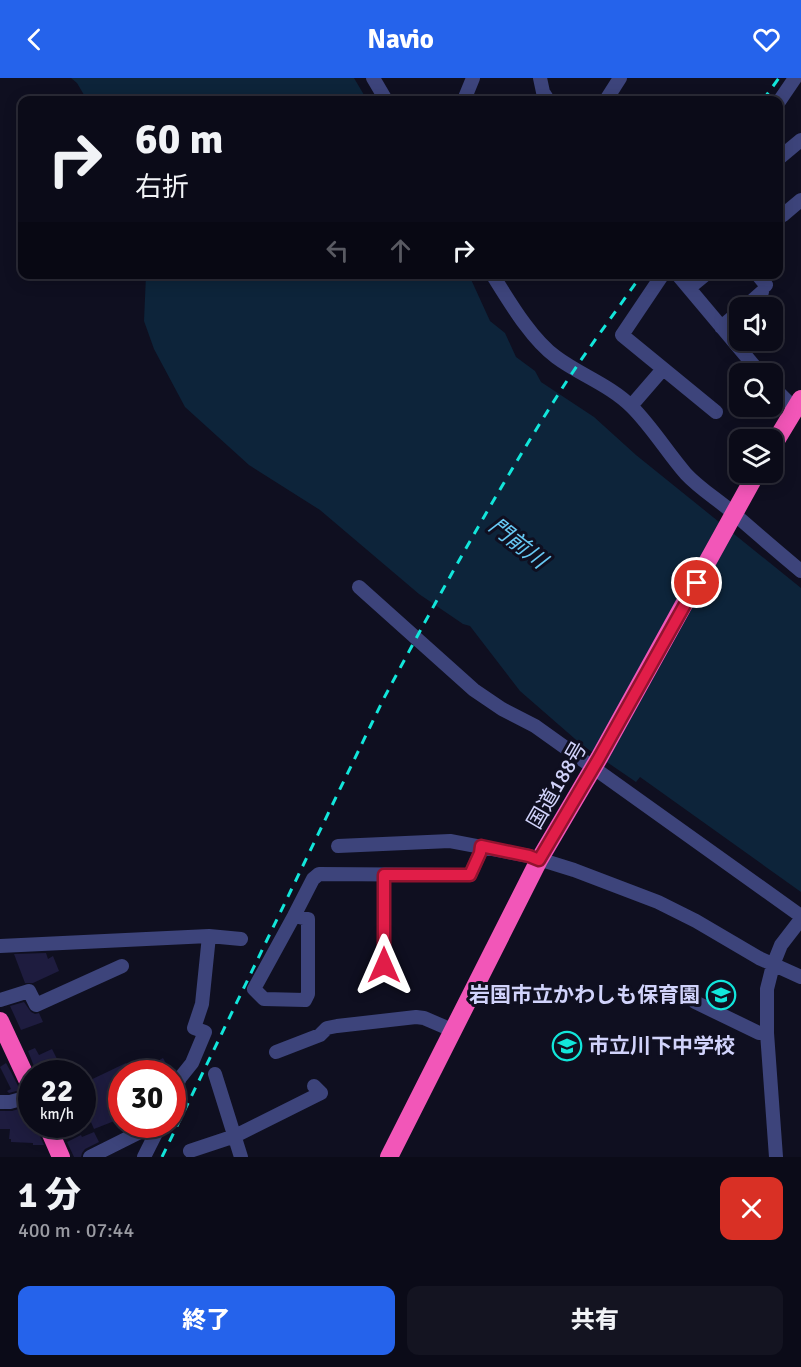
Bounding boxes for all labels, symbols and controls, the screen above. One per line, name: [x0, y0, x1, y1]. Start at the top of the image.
icon: back: [18, 23, 51, 56]
text: Navio: [367, 23, 434, 56]
icon: heart: [750, 23, 783, 56]
text: 60 m: [135, 114, 224, 165]
icon: right: [36, 120, 114, 198]
text: 右折: [135, 171, 189, 204]
icon: left: [321, 234, 354, 267]
icon: ahead: [384, 234, 417, 267]
icon: right: [447, 234, 480, 267]
map controls: [729, 297, 783, 483]
button: sound: [729, 297, 783, 351]
button: search: [729, 363, 783, 417]
button: layers: [729, 429, 783, 483]
water label: 門前川: [484, 512, 554, 575]
pin: [671, 557, 722, 608]
icon: arrive: [680, 566, 713, 599]
street label: 国道188号: [521, 736, 593, 834]
position arrow: [352, 933, 416, 997]
school or university icon: 岩国市立かわしも保育園: [705, 979, 737, 1011]
place label: 岩国市立かわしも保育園: [469, 982, 700, 1008]
school or university icon: 市立川下中学校: [551, 1030, 583, 1062]
place label: 市立川下中学校: [588, 1033, 735, 1059]
speed limit sign: 30: [108, 1060, 186, 1138]
text: 22: [41, 1073, 73, 1110]
text: km/h: [40, 1105, 74, 1123]
text: 1 分: [18, 1173, 81, 1218]
button: close: [720, 1177, 783, 1240]
text: 400 m · 07:44: [18, 1218, 134, 1243]
button: 終了: [18, 1286, 395, 1355]
button: 共有: [407, 1286, 783, 1355]

